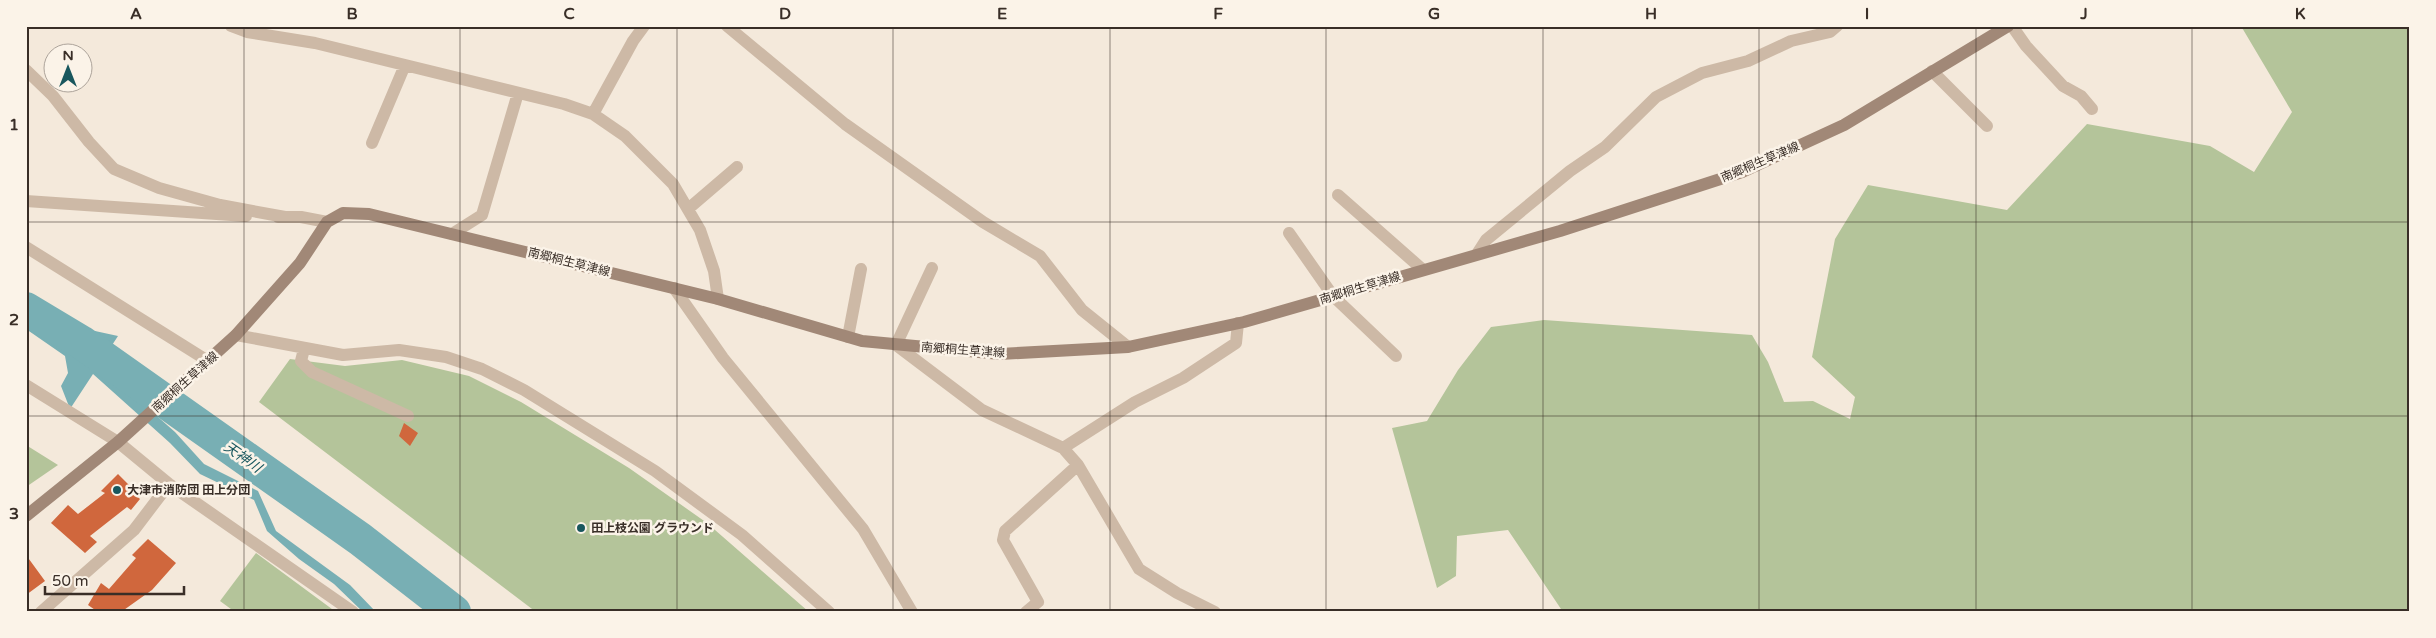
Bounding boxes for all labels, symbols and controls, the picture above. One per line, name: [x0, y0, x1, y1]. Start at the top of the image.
text: A: [130, 4, 142, 24]
text: B: [346, 4, 358, 24]
text: C: [563, 4, 575, 24]
text: D: [779, 4, 791, 24]
text: E: [997, 4, 1007, 24]
text: F: [1213, 4, 1223, 24]
text: G: [1428, 4, 1440, 24]
text: H: [1645, 4, 1657, 24]
text: I: [1865, 4, 1869, 24]
text: J: [2079, 4, 2088, 24]
text: K: [2295, 4, 2306, 24]
north arrow: [42, 42, 92, 92]
text: N: [62, 47, 74, 64]
text: 1: [9, 115, 19, 135]
street label: 南郷桐生草津線: [1719, 139, 1801, 185]
street label: 南郷桐生草津線: [527, 245, 611, 279]
street label: 南郷桐生草津線: [1318, 269, 1402, 307]
text: 2: [9, 310, 19, 330]
street label: 南郷桐生草津線: [921, 340, 1005, 360]
street label: 南郷桐生草津線: [149, 349, 221, 415]
water label: 天神川: [221, 438, 266, 478]
place label: 大津市消防団 田上分団: [127, 483, 250, 497]
marker: 大津市消防団 田上分団: [111, 484, 123, 496]
text: 3: [9, 504, 19, 524]
place label: 田上枝公園 グラウンド: [591, 521, 714, 535]
marker: 田上枝公園 グラウンド: [575, 522, 587, 534]
scale bar: [45, 563, 184, 595]
text: 50 m: [52, 572, 89, 590]

